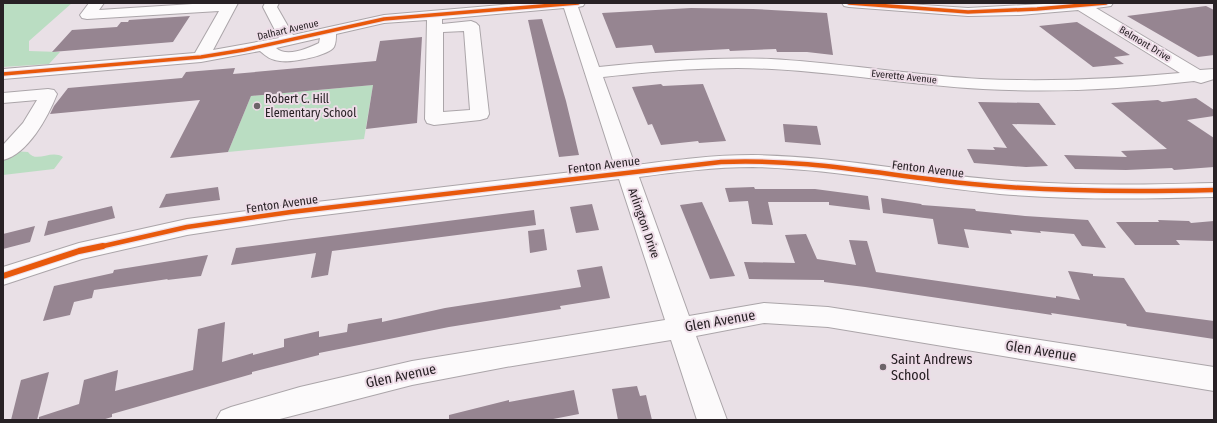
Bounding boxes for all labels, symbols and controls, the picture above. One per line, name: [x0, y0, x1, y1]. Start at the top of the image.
street label: Dalhart Avenue: [256, 17, 320, 43]
street label: Belmont Drive: [1117, 24, 1173, 64]
street label: Everette Avenue: [871, 68, 937, 86]
place label: Robert C. Hill Elementary School: [265, 92, 356, 120]
marker: Robert C. Hill Elementary School: [252, 101, 262, 111]
street label: Fenton Avenue: [567, 154, 641, 176]
street label: Fenton Avenue: [891, 158, 965, 180]
street label: Arlington Drive: [625, 186, 663, 260]
street label: Fenton Avenue: [245, 192, 319, 216]
street label: Glen Avenue: [683, 306, 757, 336]
street label: Glen Avenue: [1004, 337, 1078, 365]
place label: Saint Andrews School: [891, 351, 972, 384]
street label: Glen Avenue: [364, 360, 438, 392]
marker: Saint Andrews School: [878, 362, 888, 372]

